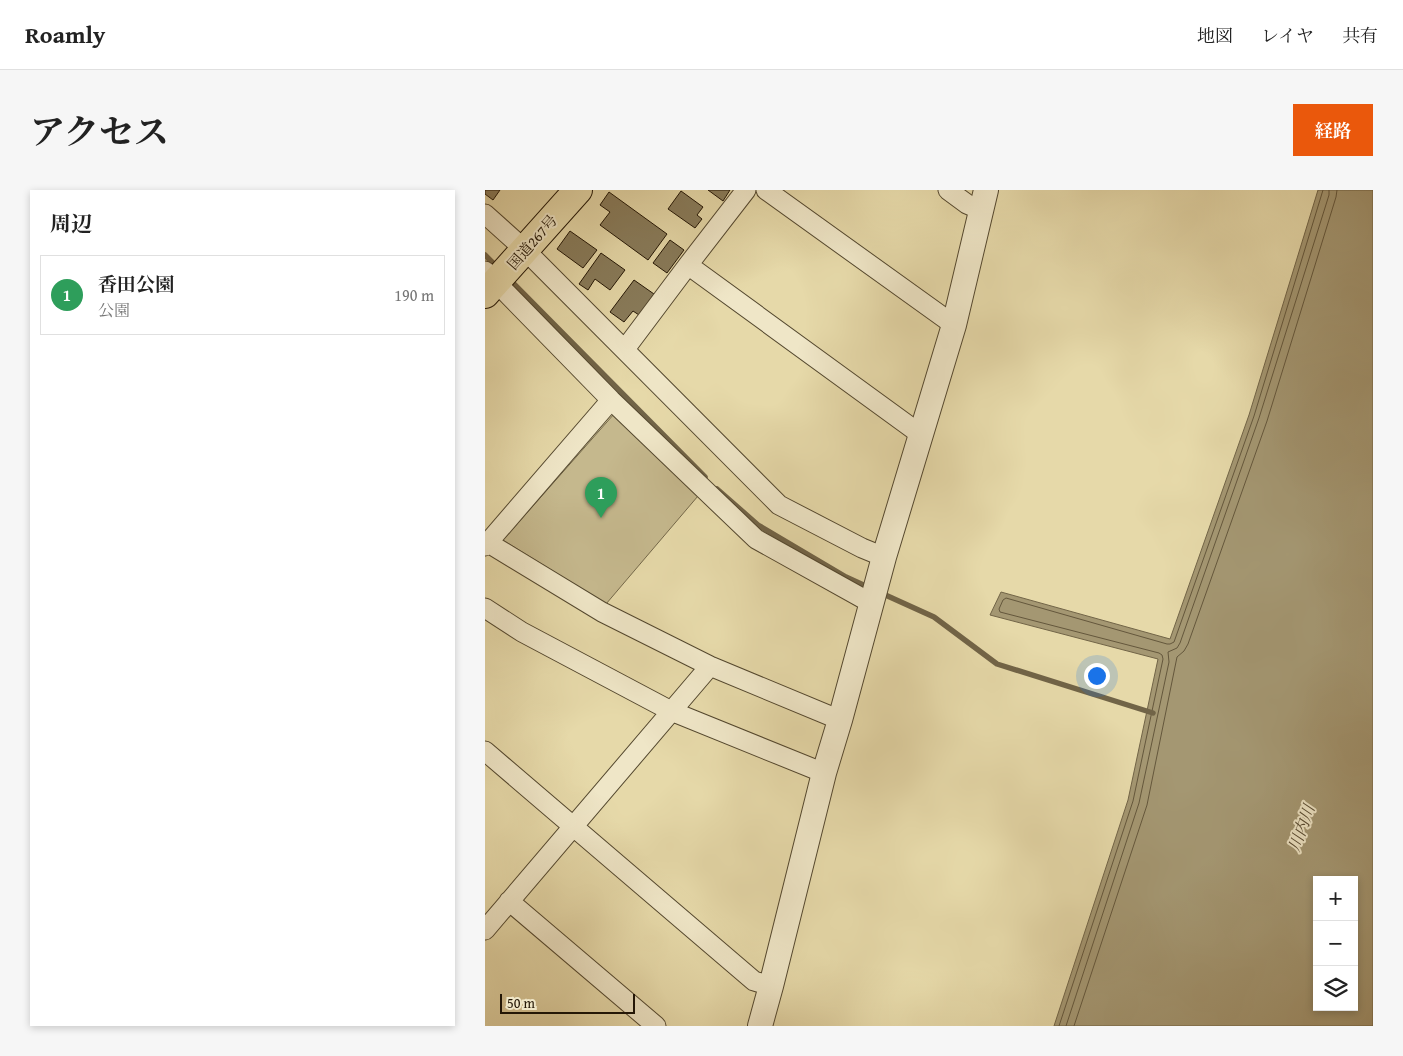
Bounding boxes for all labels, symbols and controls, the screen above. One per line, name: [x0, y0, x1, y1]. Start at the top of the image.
text: Roamly: [25, 17, 105, 52]
text: 地図: [1197, 22, 1233, 49]
text: レイヤ: [1261, 22, 1314, 49]
text: 共有: [1342, 22, 1378, 49]
button: 経路: [1293, 104, 1373, 156]
text: アクセス: [30, 106, 169, 157]
text: 周辺: [50, 208, 92, 239]
street label: 国道267号: [502, 210, 562, 274]
text: 香田公園: [98, 270, 174, 298]
text: 1: [63, 283, 71, 307]
text: 190 m: [394, 283, 434, 307]
text: 公園: [98, 298, 130, 322]
pin: 1: [585, 477, 617, 518]
your location: [1084, 663, 1110, 689]
water label: 川内川: [1282, 799, 1321, 855]
map controls: [1313, 876, 1358, 1011]
button: +: [1313, 876, 1358, 921]
button: −: [1313, 921, 1358, 966]
button: layers: [1313, 966, 1358, 1011]
scale bar: [500, 991, 635, 1014]
text: 50 m: [507, 993, 535, 1013]

